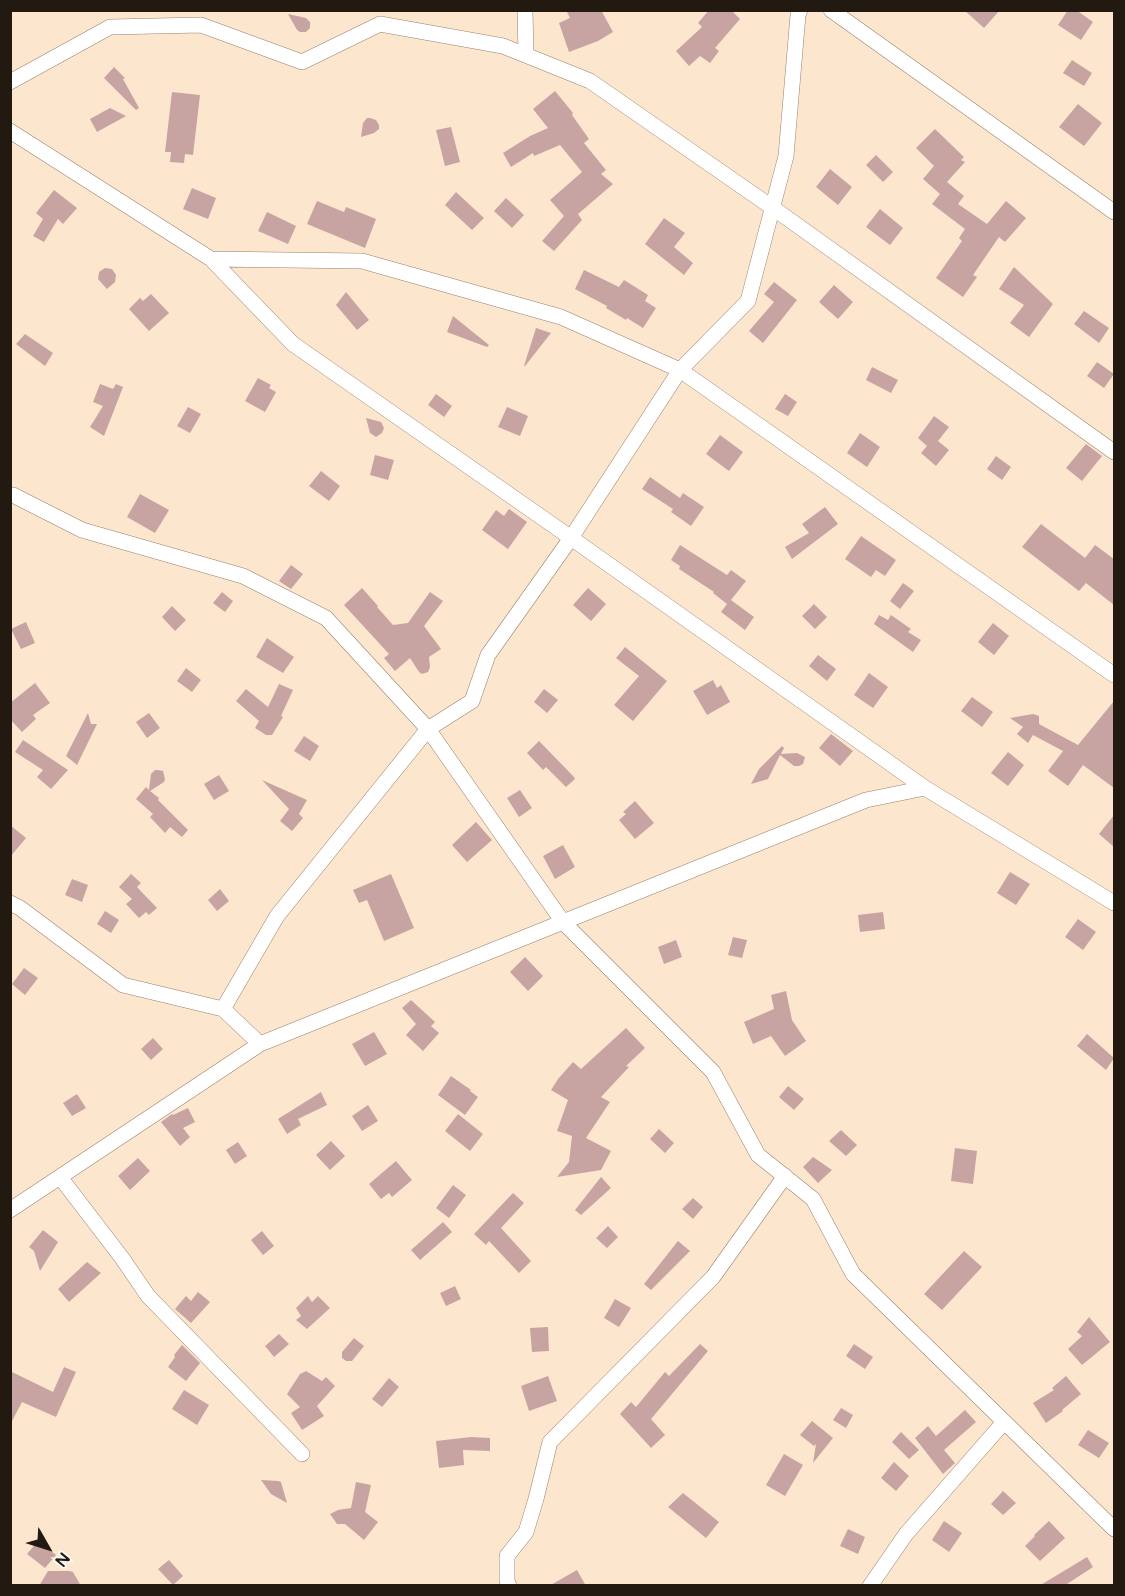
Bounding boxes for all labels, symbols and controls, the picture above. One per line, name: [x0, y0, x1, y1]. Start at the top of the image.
north arrow: [18, 1518, 78, 1578]
text: N: [50, 1548, 74, 1571]

